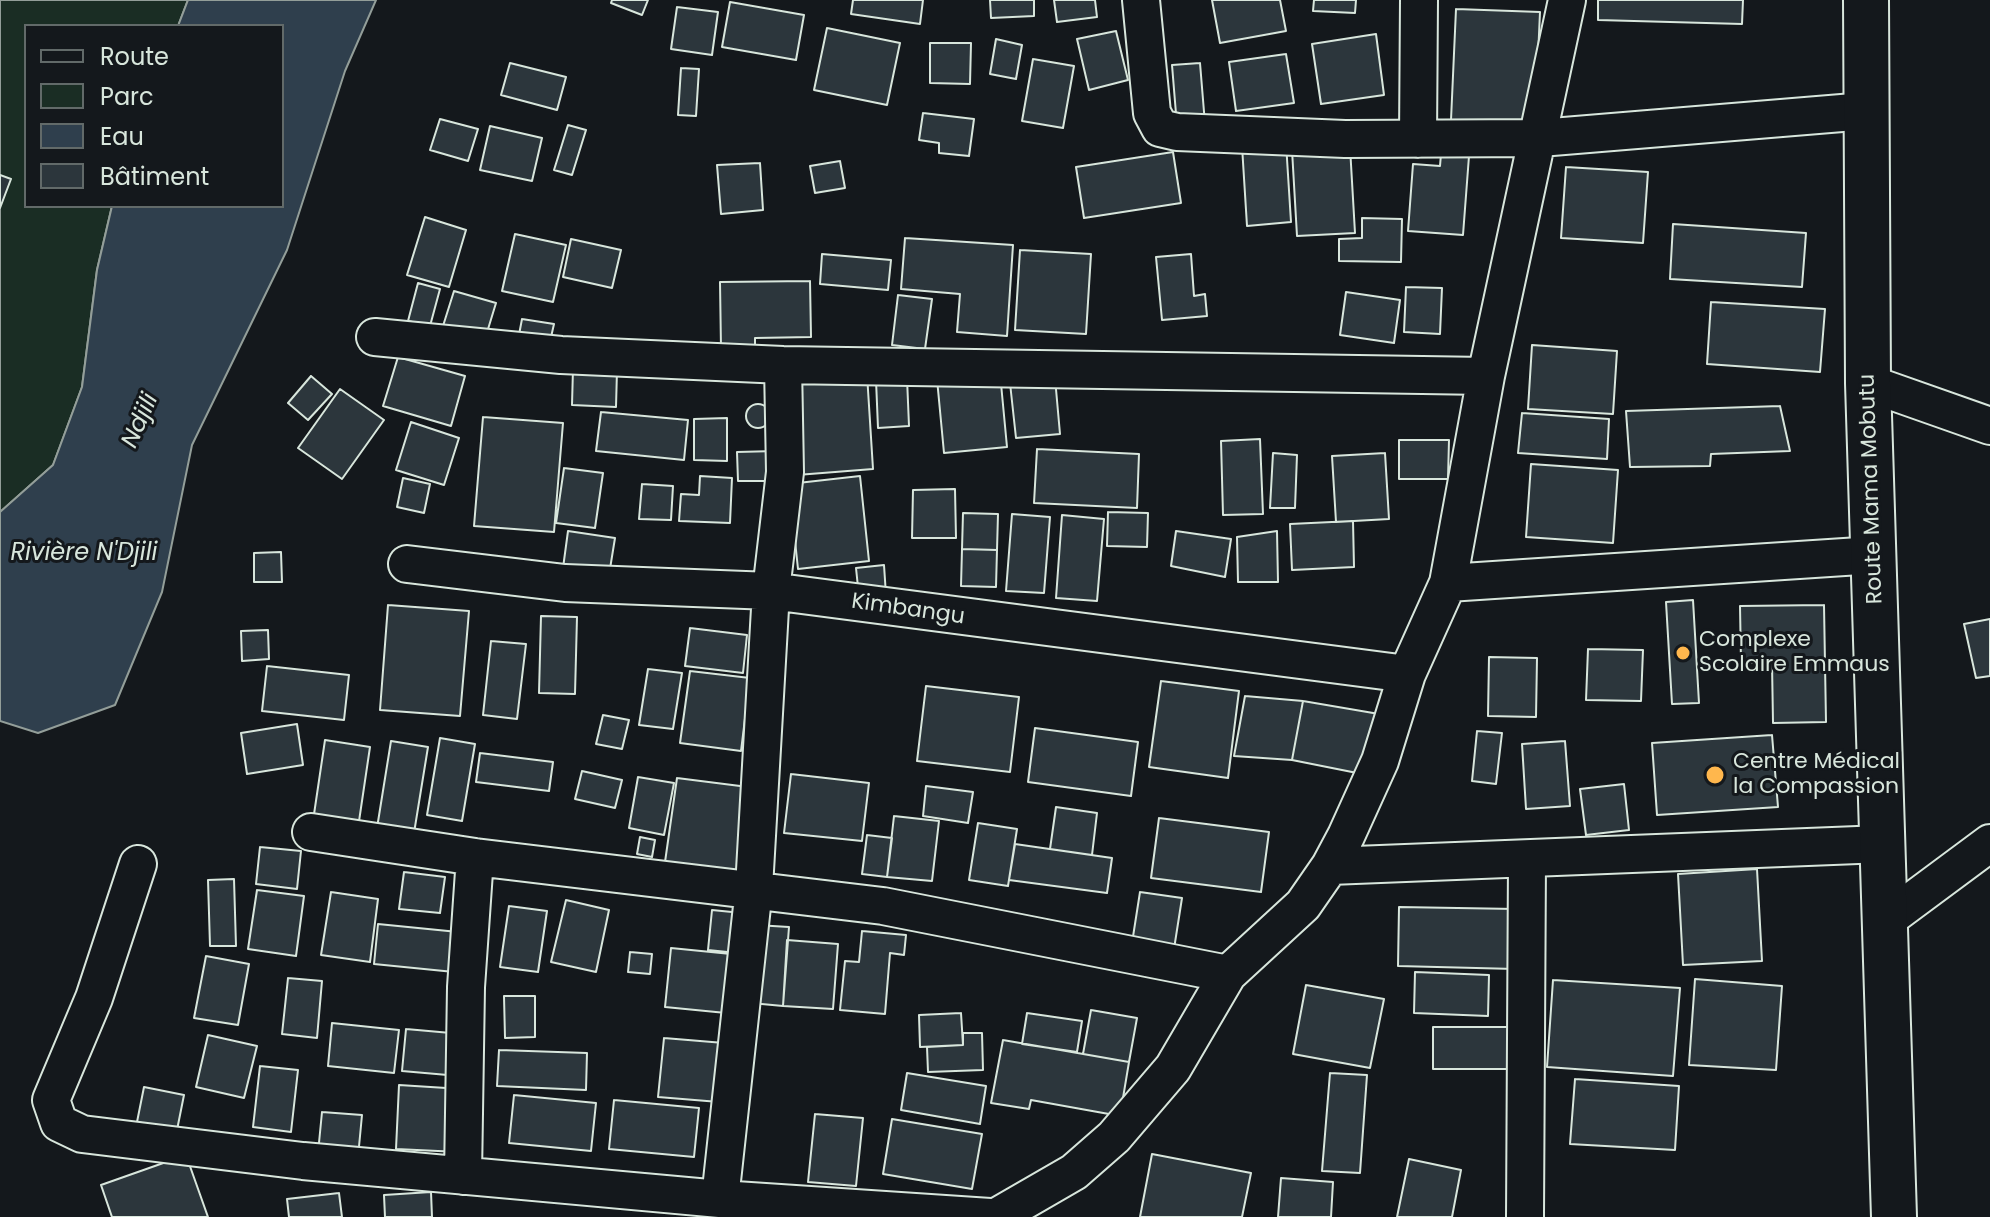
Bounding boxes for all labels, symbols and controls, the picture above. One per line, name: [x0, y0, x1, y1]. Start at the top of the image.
legend: [24, 24, 284, 208]
text: Route: [100, 40, 169, 73]
text: Parc: [100, 80, 154, 113]
text: Eau: [100, 120, 144, 153]
text: Bâtiment: [100, 160, 209, 193]
street label: Route Mama Mobutu: [1855, 373, 1889, 605]
water label: Ndjili: [116, 389, 166, 453]
water label: Rivière N'Djili: [10, 540, 158, 568]
street label: Kimbangu: [850, 589, 966, 631]
place label: Complexe Scolaire Emmaus: [1699, 627, 1890, 678]
marker: Complexe Scolaire Emmaus: [1674, 644, 1692, 662]
place label: Centre Médical la Compassion: [1733, 749, 1900, 800]
marker: Centre Médical la Compassion: [1704, 764, 1726, 786]

